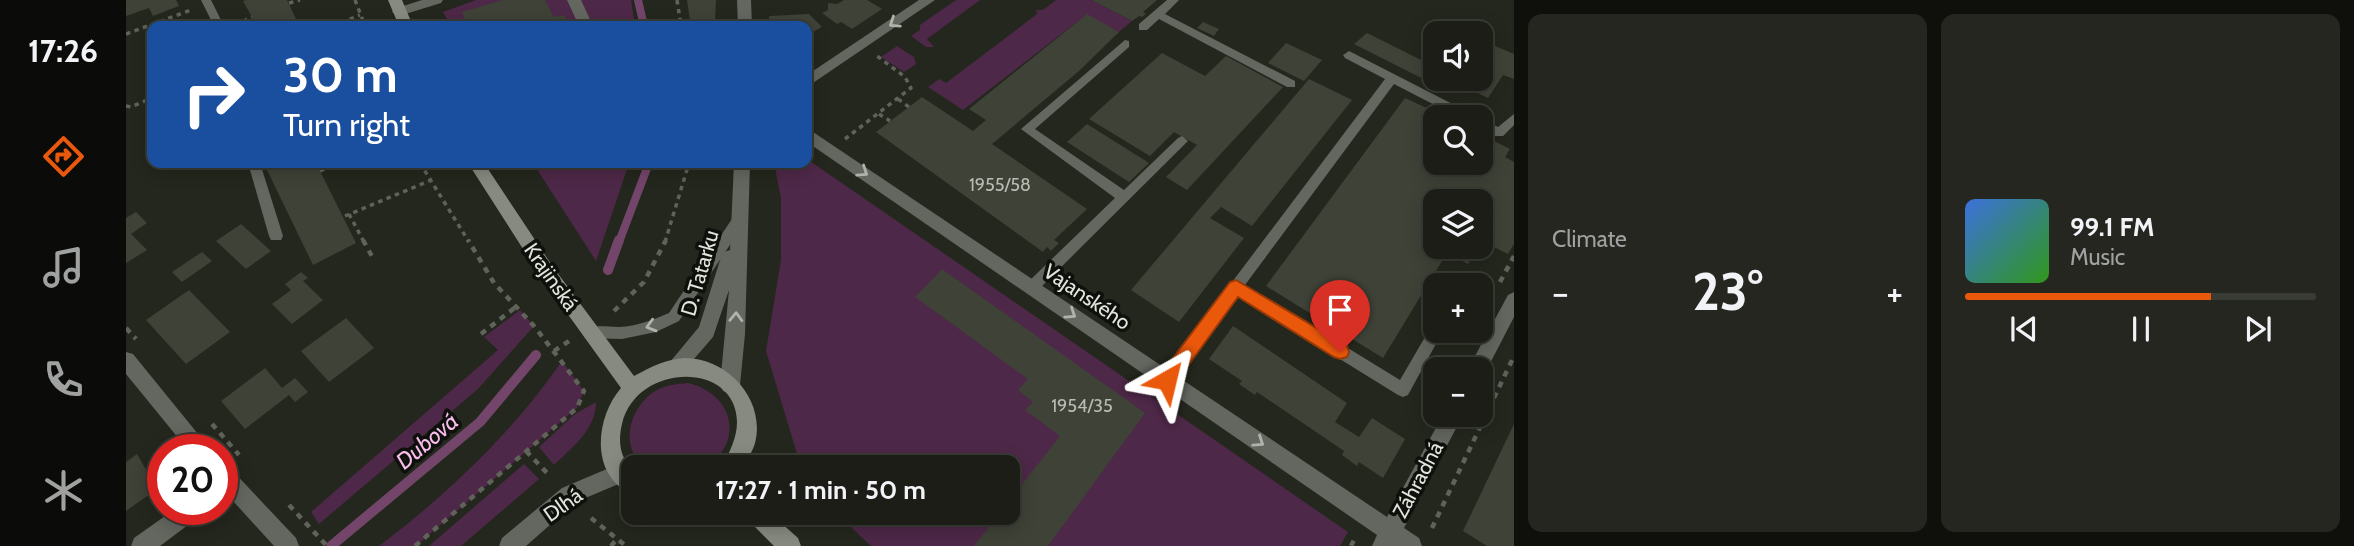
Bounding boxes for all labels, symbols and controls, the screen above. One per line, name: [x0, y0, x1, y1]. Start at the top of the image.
one-way arrow: [889, 15, 902, 28]
map controls: [1423, 21, 1493, 427]
button: sound: [1423, 21, 1493, 91]
text: 17:26: [28, 31, 98, 70]
text: 30 m: [283, 45, 398, 104]
icon: right: [168, 49, 259, 140]
text: Turn right: [283, 105, 410, 144]
button: search: [1423, 105, 1493, 175]
icon: directions: [39, 132, 88, 181]
one-way arrow: [855, 164, 868, 176]
house number: 1955/58: [969, 174, 1031, 196]
button: layers: [1423, 189, 1493, 259]
text: 99.1 FM: [2070, 211, 2154, 243]
text: Climate: [1552, 225, 1627, 253]
street label: D. Tatarku: [675, 227, 724, 319]
street label: Krajinská: [518, 238, 584, 316]
icon: music: [39, 243, 88, 292]
text: Music: [2070, 243, 2125, 271]
street label: Vajanského: [1038, 258, 1136, 336]
text: 23°: [1692, 260, 1763, 323]
text: −: [1552, 269, 1569, 316]
text: +: [1886, 269, 1903, 316]
button: +: [1423, 273, 1493, 343]
pin: [1310, 280, 1370, 352]
icon: arrive: [1321, 291, 1359, 329]
one-way arrow: [1063, 306, 1076, 318]
icon: previous: [2005, 310, 2043, 348]
icon: pause: [2122, 310, 2160, 348]
icon: next: [2239, 310, 2277, 348]
one-way arrow: [729, 311, 744, 322]
one-way arrow: [645, 318, 657, 332]
position arrow: [1130, 343, 1204, 417]
icon: phone: [39, 355, 88, 404]
button: −: [1423, 357, 1493, 427]
house number: 1954/35: [1051, 395, 1113, 417]
water label: Dubová: [390, 407, 464, 475]
speed limit sign: 20: [147, 434, 238, 525]
one-way arrow: [1251, 434, 1264, 446]
street label: Záhradná: [1387, 437, 1448, 522]
icon: climate: [39, 466, 88, 515]
text: 17:27 · 1 min · 50 m: [715, 474, 926, 506]
street label: Dlhá: [539, 482, 587, 527]

